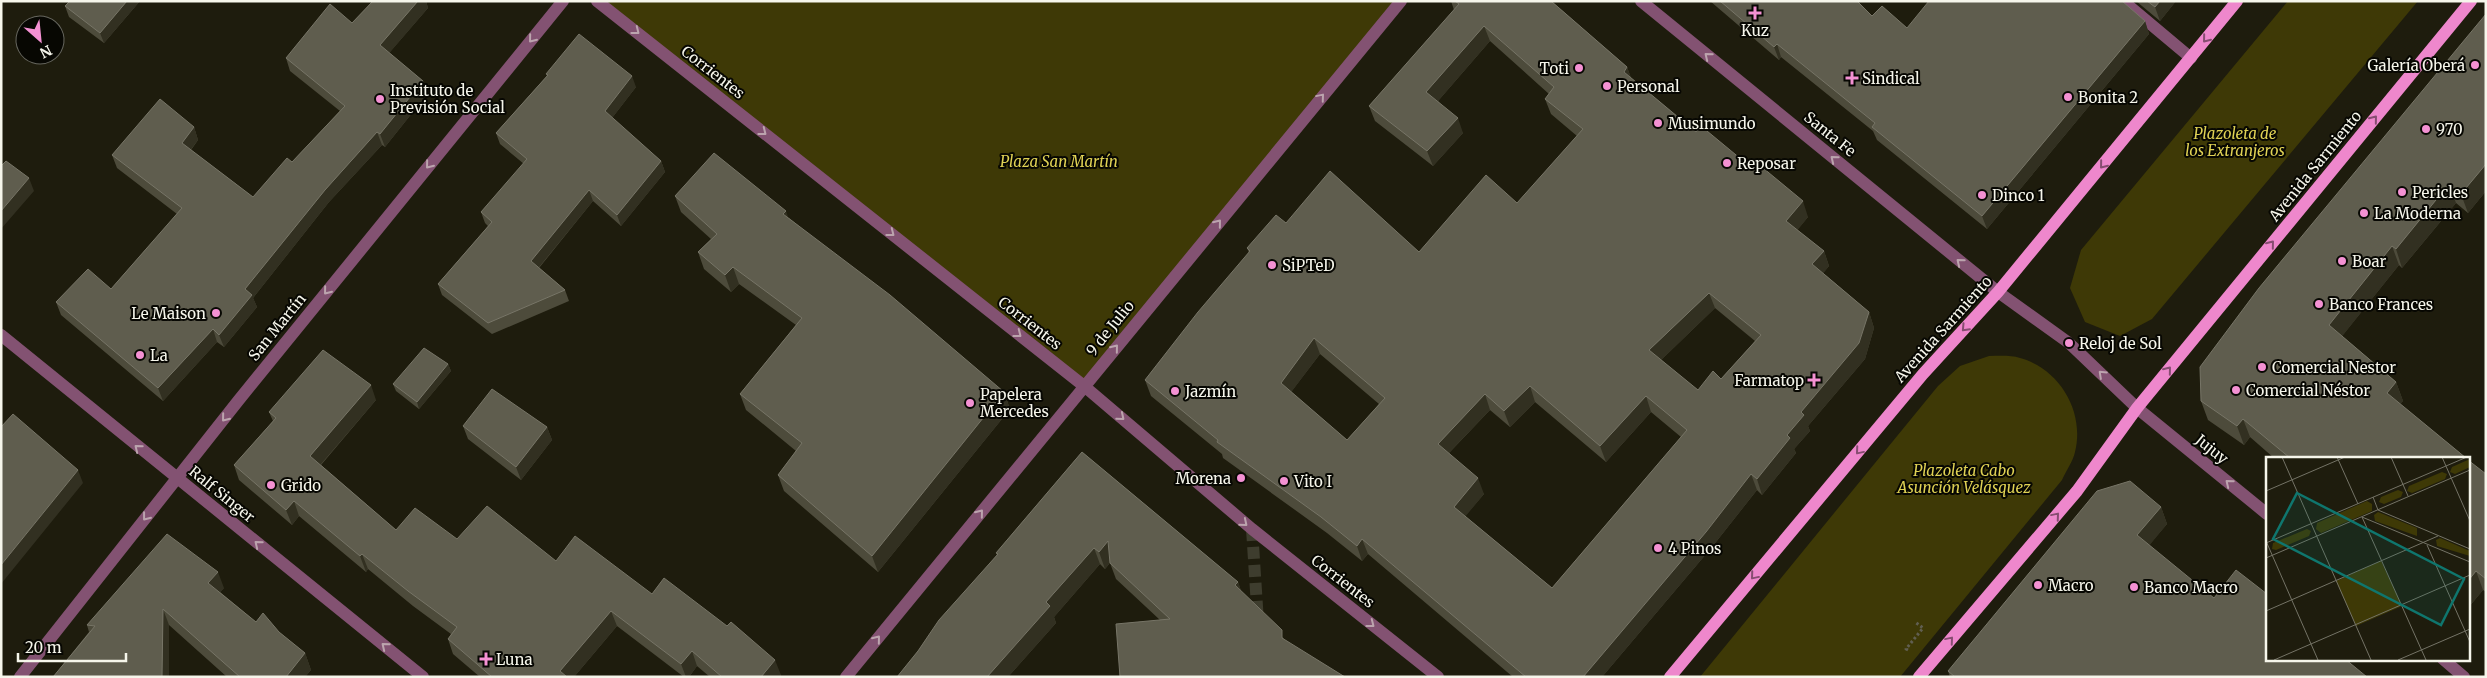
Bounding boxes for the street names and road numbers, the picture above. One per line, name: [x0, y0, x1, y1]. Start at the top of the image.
street label: Corrientes: [678, 41, 748, 103]
street label: Santa Fe: [1800, 107, 1860, 161]
street label: Avenida Sarmiento: [2264, 107, 2366, 226]
street label: Avenida Sarmiento: [1889, 272, 1996, 387]
street label: San Martín: [244, 289, 310, 365]
street label: Corrientes: [995, 292, 1065, 354]
street label: 9 de Julio: [1082, 296, 1138, 360]
street label: Jujuy: [2191, 430, 2232, 468]
street label: Ralf Singer: [185, 462, 259, 526]
street label: Corrientes: [1308, 550, 1378, 612]

